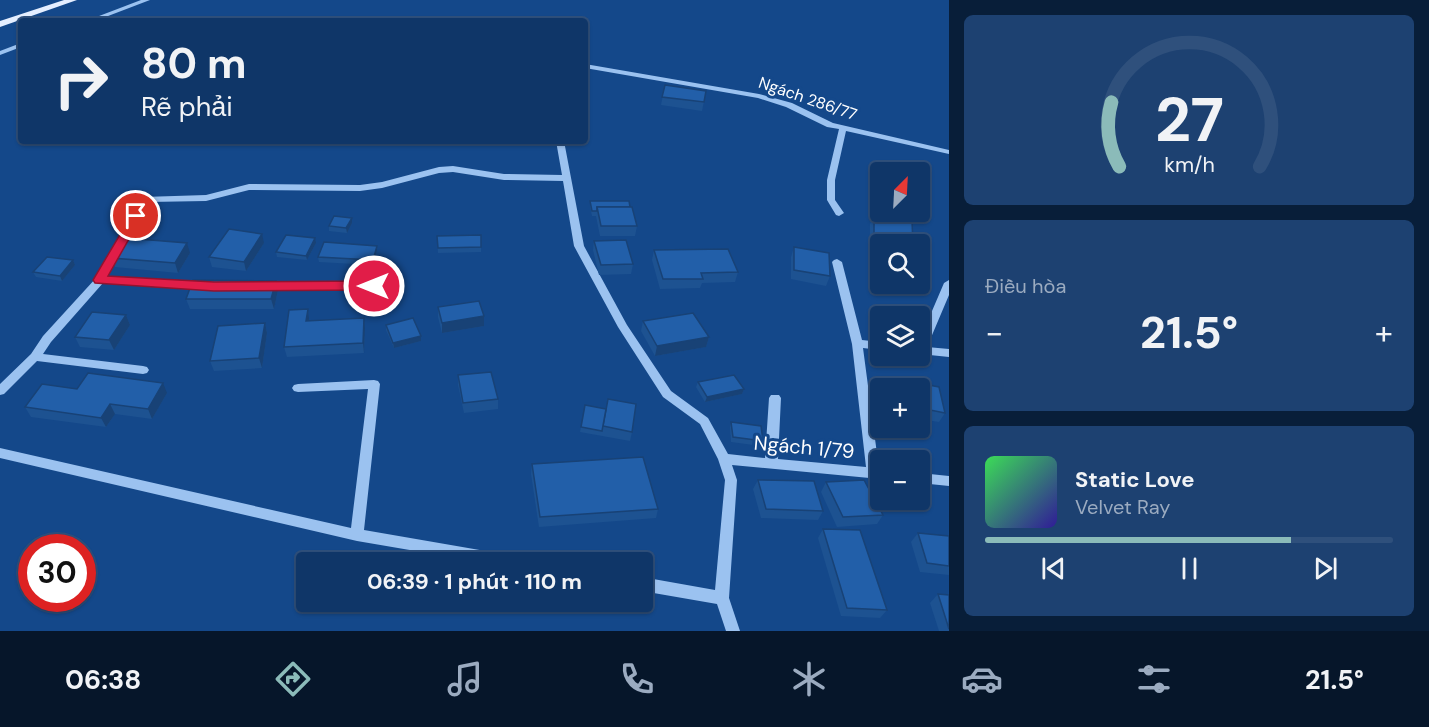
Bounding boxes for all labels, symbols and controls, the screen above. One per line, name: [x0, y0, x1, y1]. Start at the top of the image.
text: 80 m: [141, 36, 247, 91]
icon: right: [42, 42, 120, 120]
street label: Ngách 286/77: [756, 72, 860, 125]
text: 27: [1154, 79, 1224, 160]
text: Rẽ phải: [141, 89, 233, 124]
text: km/h: [1164, 152, 1214, 180]
north arrow: [870, 162, 930, 222]
map controls: [870, 162, 930, 510]
pin: [110, 190, 161, 241]
icon: arrive: [119, 199, 152, 232]
button: search: [870, 234, 930, 294]
position arrow: [342, 254, 406, 318]
text: Điều hòa: [985, 273, 1066, 299]
text: 21.5°: [1140, 303, 1238, 362]
button: layers: [870, 306, 930, 366]
text: −: [985, 311, 1003, 354]
text: +: [1375, 311, 1393, 354]
button: +: [870, 378, 930, 438]
street label: Ngách 1/79: [753, 430, 855, 464]
button: −: [870, 450, 930, 510]
text: Static Love: [1075, 465, 1195, 494]
text: Velvet Ray: [1075, 494, 1170, 520]
speed limit sign: 30: [18, 534, 96, 612]
icon: previous: [1037, 552, 1070, 585]
icon: pause: [1173, 552, 1206, 585]
icon: next: [1309, 552, 1342, 585]
text: 06:39 · 1 phút · 110 m: [367, 567, 582, 596]
icon: directions: [272, 658, 314, 700]
icon: music: [444, 658, 486, 700]
icon: phone: [616, 658, 658, 700]
icon: climate: [788, 658, 830, 700]
icon: car: [961, 658, 1003, 700]
icon: filters: [1133, 658, 1175, 700]
text: 06:38: [65, 662, 141, 697]
text: 21.5°: [1305, 662, 1364, 697]

